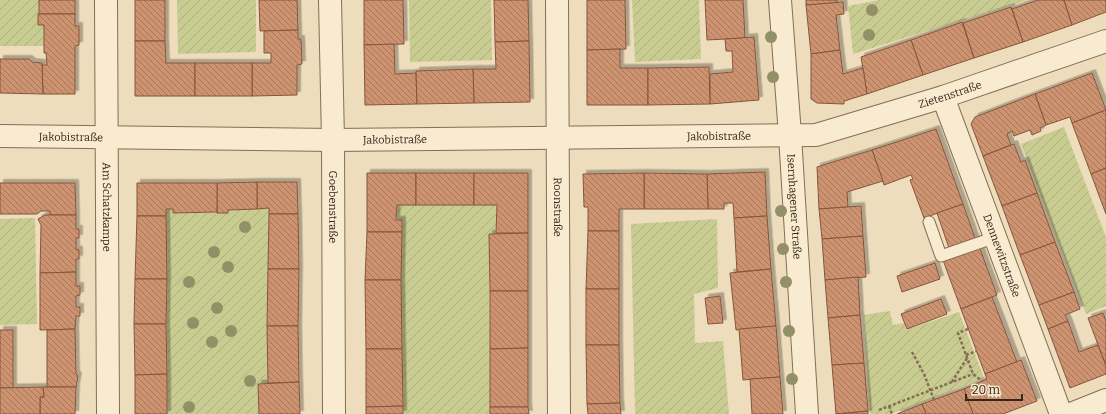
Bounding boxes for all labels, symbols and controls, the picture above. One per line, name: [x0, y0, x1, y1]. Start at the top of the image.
street label: Zietenstraße: [917, 78, 983, 111]
street label: Jakobistraße: [686, 129, 751, 143]
street label: Jakobistraße: [38, 130, 103, 144]
street label: Jakobistraße: [362, 133, 427, 146]
street label: Isernhagener Straße: [785, 153, 804, 260]
street label: Am Schatzkampe: [100, 162, 114, 252]
street label: Goebenstraße: [327, 171, 340, 243]
street label: Roonstraße: [551, 177, 565, 237]
street label: Dennewitzstraße: [981, 212, 1023, 299]
scale bar: [966, 376, 1022, 402]
text: 20 m: [972, 383, 1001, 397]

